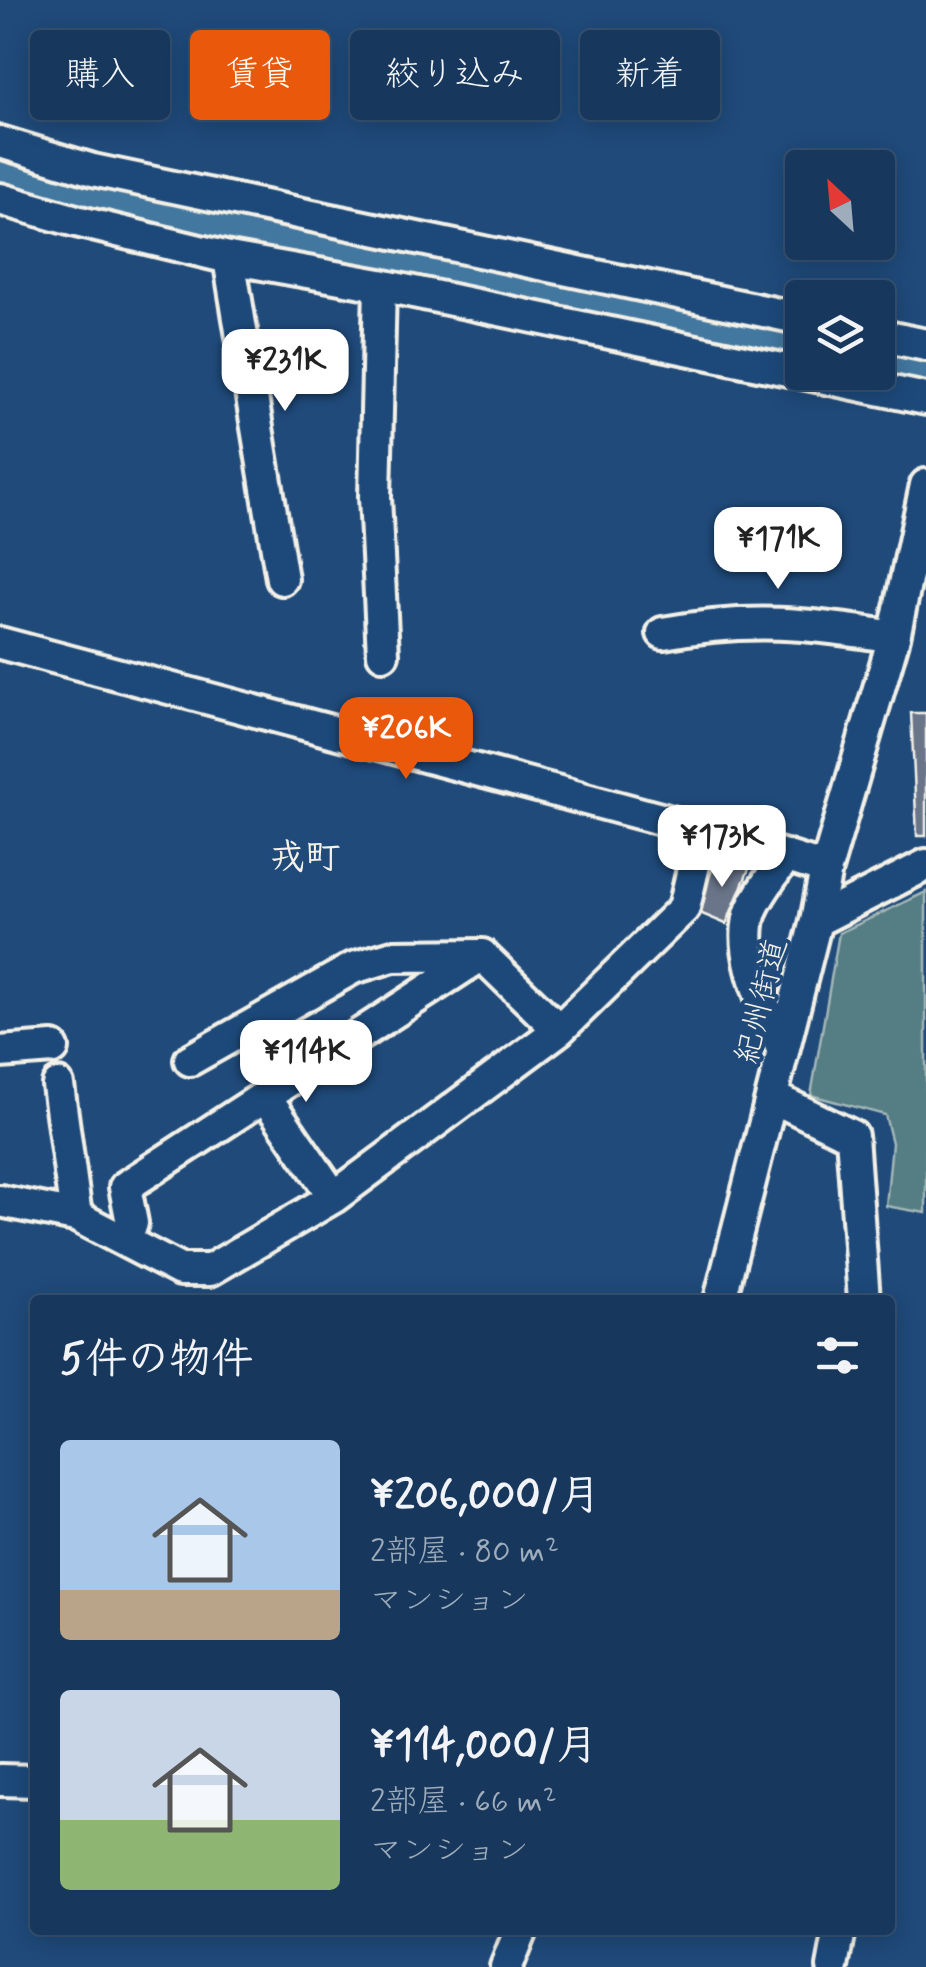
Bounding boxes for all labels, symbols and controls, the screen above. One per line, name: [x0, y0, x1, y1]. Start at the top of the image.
chip: 購入: [30, 30, 170, 120]
chip: 賃貸: [190, 30, 330, 120]
chip: 絞り込み: [350, 30, 560, 120]
chip: 新着: [580, 30, 720, 120]
north arrow: [785, 150, 895, 260]
map controls: [785, 150, 895, 390]
button: layers: [785, 280, 895, 390]
pin: ¥231K: [215, 329, 355, 414]
text: ¥231K: [244, 340, 326, 382]
pin: ¥171K: [708, 507, 848, 592]
text: ¥171K: [736, 518, 820, 560]
pin: ¥206K: [336, 697, 476, 782]
text: ¥206K: [361, 708, 451, 750]
pin: ¥173K: [652, 805, 792, 890]
text: ¥173K: [680, 816, 764, 858]
district label: 戎町: [270, 835, 340, 881]
street label: 紀州街道: [726, 934, 798, 1069]
pin: ¥114K: [236, 1020, 376, 1105]
text: ¥114K: [262, 1031, 350, 1073]
icon: filters: [810, 1328, 865, 1383]
text: 5件の物件: [60, 1333, 253, 1388]
text: ¥206,000/月: [370, 1469, 601, 1524]
icon: home: [140, 1480, 260, 1600]
text: 2部屋 · 80 m²: [370, 1531, 559, 1573]
text: マンション: [370, 1580, 529, 1622]
text: ¥114,000/月: [370, 1719, 598, 1774]
icon: home: [140, 1730, 260, 1850]
text: 2部屋 · 66 m²: [370, 1781, 557, 1823]
text: マンション: [370, 1830, 529, 1872]

